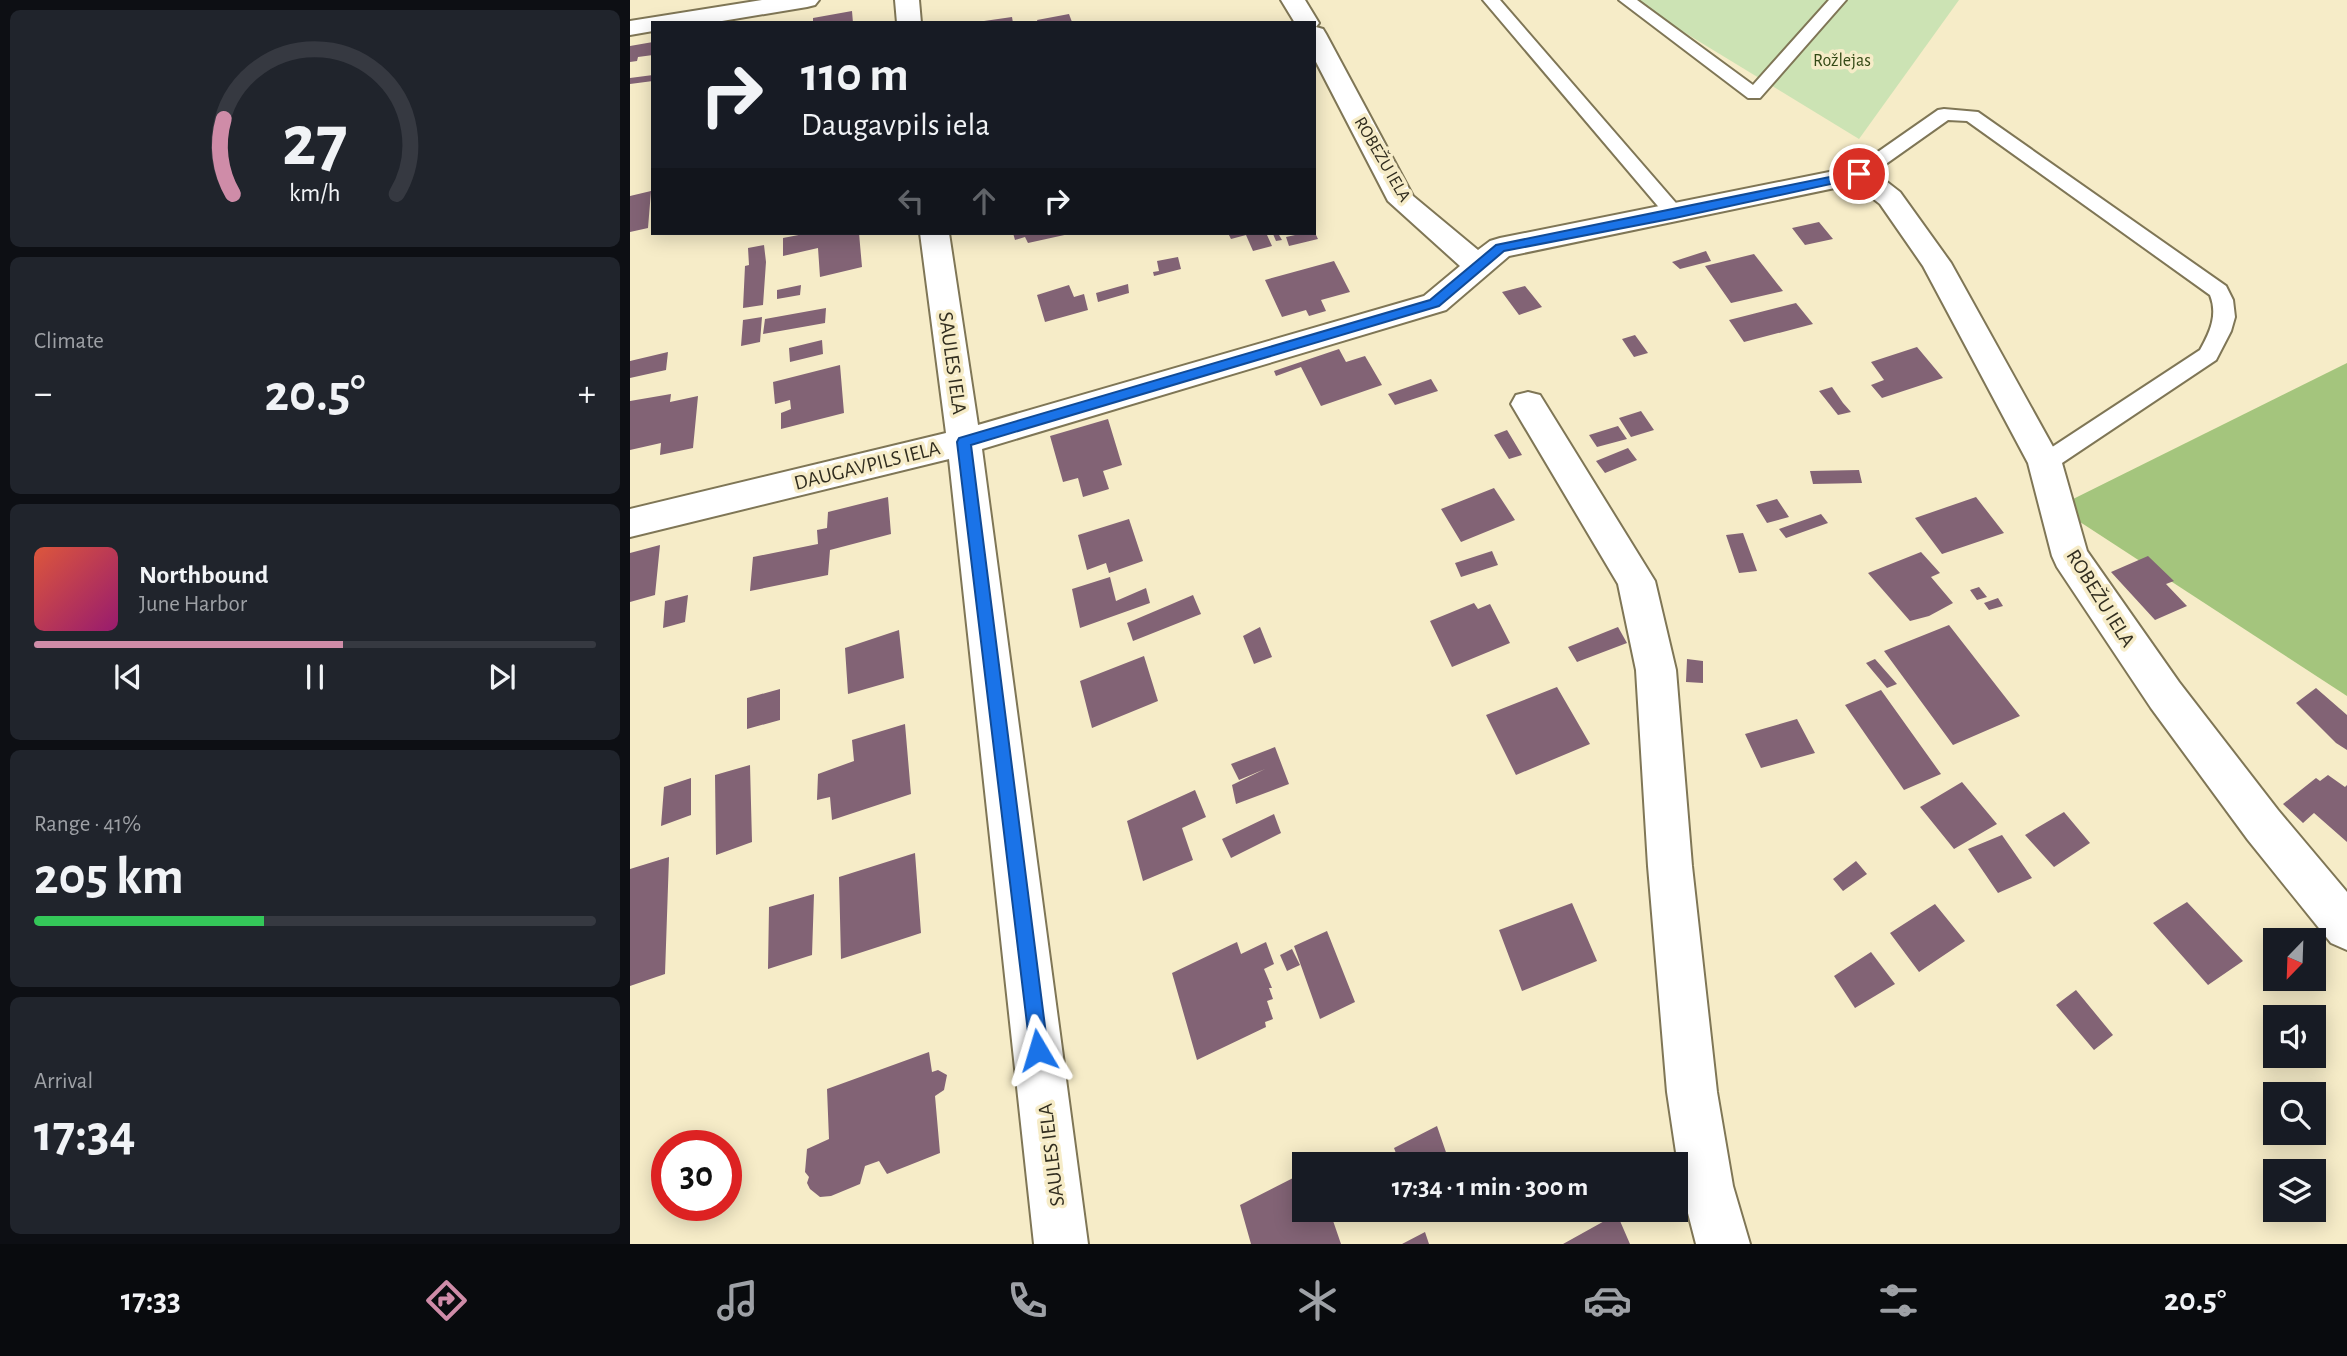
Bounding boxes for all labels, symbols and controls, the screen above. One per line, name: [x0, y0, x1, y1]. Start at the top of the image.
icon: right: [686, 49, 777, 140]
text: 110 m: [801, 51, 909, 100]
park label: Rožlejas: [1813, 52, 1871, 70]
text: 27: [282, 107, 348, 180]
text: Daugavpils iela: [801, 109, 990, 141]
street label: ROBEŽU IELA: [1351, 112, 1417, 206]
pin: [1829, 144, 1889, 204]
icon: arrive: [1840, 155, 1878, 193]
text: km/h: [289, 181, 341, 206]
icon: left: [892, 182, 930, 220]
icon: ahead: [965, 182, 1003, 220]
icon: right: [1038, 182, 1076, 220]
street label: SAULES IELA: [935, 310, 970, 416]
text: Climate: [34, 330, 104, 353]
text: 20.5°: [264, 368, 366, 420]
text: −: [34, 375, 52, 413]
text: +: [578, 375, 596, 413]
street label: DAUGAVPILS IELA: [792, 437, 942, 494]
street label: ROBEŽU IELA: [2062, 545, 2140, 651]
text: Northbound: [139, 562, 268, 588]
text: June Harbor: [139, 593, 247, 616]
icon: previous: [109, 658, 147, 696]
icon: pause: [296, 658, 334, 696]
icon: next: [483, 658, 521, 696]
text: Range · 41%: [34, 813, 141, 836]
text: 205 km: [34, 851, 184, 903]
north arrow: [2263, 928, 2326, 990]
map controls: [2263, 928, 2326, 1222]
button: sound: [2263, 1005, 2326, 1068]
position arrow: [1001, 1013, 1075, 1087]
text: Arrival: [34, 1070, 93, 1093]
button: search: [2263, 1082, 2326, 1145]
street label: SAULES IELA: [1035, 1102, 1068, 1208]
text: 17:34: [34, 1108, 136, 1160]
speed limit sign: 30: [651, 1130, 742, 1221]
button: layers: [2263, 1159, 2326, 1222]
text: 17:34 · 1 min · 300 m: [1392, 1174, 1588, 1200]
icon: directions: [422, 1276, 471, 1325]
icon: music: [713, 1276, 762, 1325]
icon: phone: [1003, 1276, 1052, 1325]
icon: climate: [1293, 1276, 1342, 1325]
icon: car: [1583, 1276, 1632, 1325]
icon: filters: [1874, 1276, 1923, 1325]
text: 17:33: [121, 1284, 181, 1316]
text: 20.5°: [2164, 1284, 2226, 1316]

